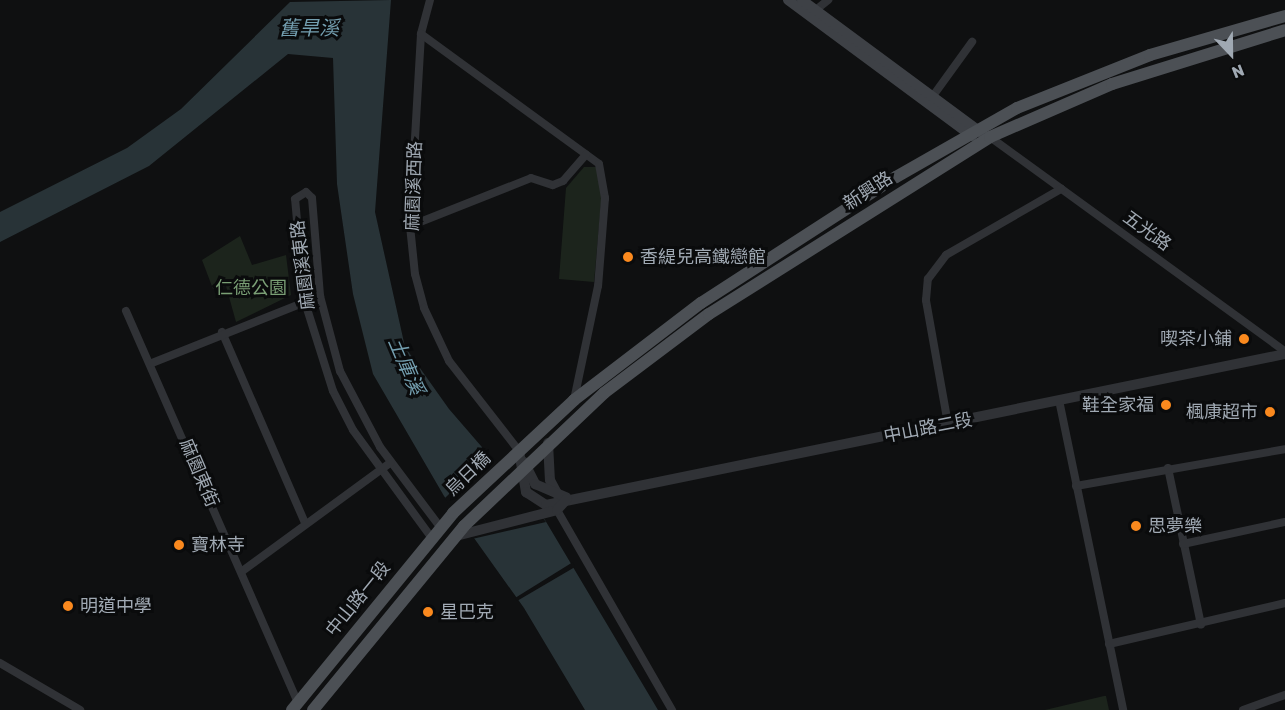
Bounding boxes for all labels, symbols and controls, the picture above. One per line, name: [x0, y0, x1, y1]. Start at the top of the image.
water label: 舊旱溪: [279, 16, 339, 40]
north arrow: [1201, 24, 1261, 84]
text: N: [1229, 60, 1247, 82]
street label: 麻園溪西路: [402, 141, 426, 231]
street label: 新興路: [839, 167, 897, 215]
street label: 五光路: [1119, 206, 1175, 256]
street label: 麻園溪東路: [287, 219, 319, 311]
place label: 香緹兒高鐵戀館: [640, 246, 766, 268]
marker: 香緹兒高鐵戀館: [621, 250, 635, 264]
park label: 仁德公園: [215, 277, 287, 299]
place label: 喫茶小鋪: [1160, 328, 1232, 350]
marker: 喫茶小鋪: [1237, 332, 1251, 346]
water label: 土庫溪: [383, 334, 429, 398]
place label: 鞋全家福: [1082, 394, 1154, 416]
marker: 鞋全家福: [1159, 398, 1173, 412]
place label: 楓康超市: [1186, 401, 1258, 423]
marker: 楓康超市: [1263, 405, 1277, 419]
street label: 中山路二段: [882, 409, 974, 447]
street label: 麻園東街: [175, 436, 223, 510]
street label: 烏日橋: [441, 447, 495, 501]
place label: 思夢樂: [1148, 515, 1202, 537]
marker: 思夢樂: [1129, 519, 1143, 533]
place label: 寶林寺: [191, 534, 245, 556]
marker: 寶林寺: [172, 538, 186, 552]
street label: 中山路一段: [321, 557, 395, 641]
place label: 明道中學: [80, 595, 152, 617]
marker: 明道中學: [61, 599, 75, 613]
place label: 星巴克: [440, 601, 494, 623]
marker: 星巴克: [421, 605, 435, 619]

